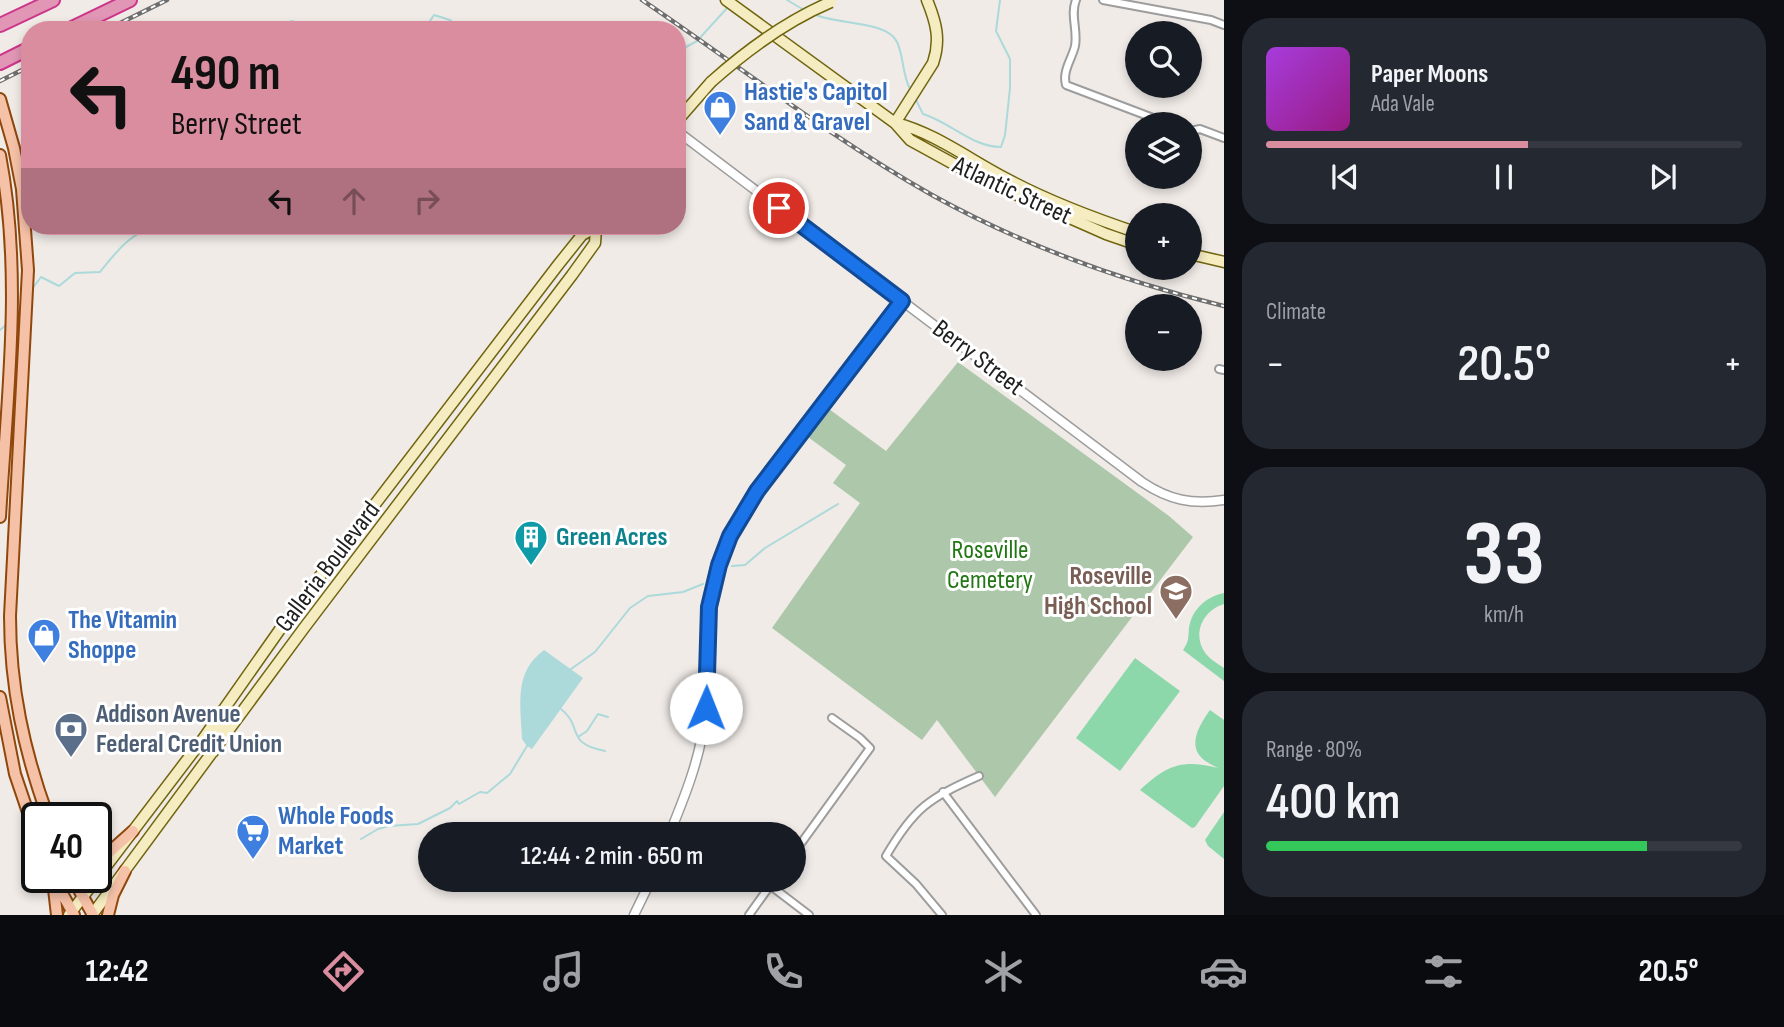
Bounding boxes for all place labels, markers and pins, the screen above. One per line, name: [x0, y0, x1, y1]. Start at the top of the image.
place label: Hastie's Capitol Sand & Gravel: [744, 77, 887, 138]
shop icon: Hastie's Capitol Sand & Gravel: [701, 88, 739, 137]
pin: [749, 178, 809, 238]
building icon: Green Acres: [512, 518, 550, 567]
place label: Green Acres: [556, 522, 668, 553]
place label: Roseville High School: [1044, 561, 1152, 622]
school or university icon: Roseville High School: [1157, 572, 1195, 621]
place label: The Vitamin Shoppe: [68, 605, 177, 666]
shop icon: The Vitamin Shoppe: [25, 616, 63, 665]
place label: Addison Avenue Federal Credit Union: [95, 699, 282, 760]
bank icon: Addison Avenue Federal Credit Union: [52, 710, 90, 759]
place label: Whole Foods Market: [278, 801, 394, 862]
supermarket icon: Whole Foods Market: [234, 812, 272, 861]

